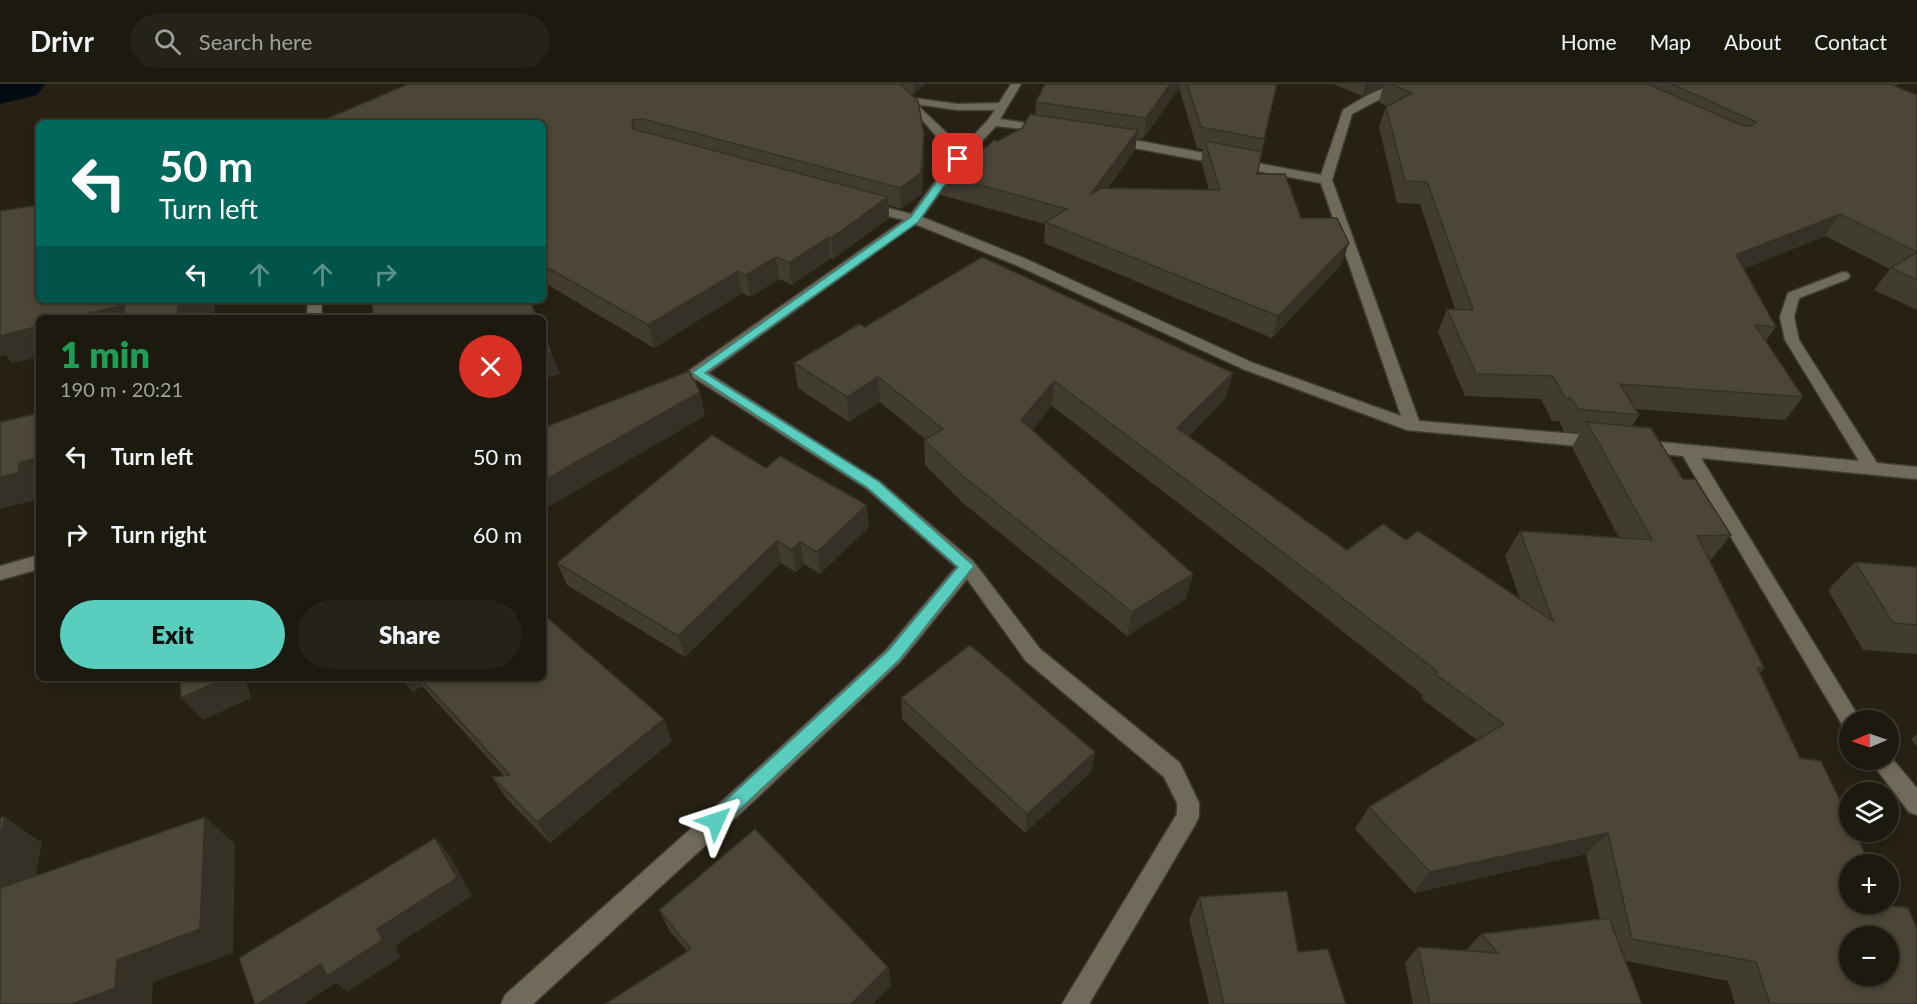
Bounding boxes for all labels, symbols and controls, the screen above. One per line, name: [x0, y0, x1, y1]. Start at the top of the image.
search box: [130, 14, 550, 68]
text: Drivr: [30, 24, 94, 58]
icon: search: [151, 25, 184, 58]
text: Search here: [199, 28, 312, 55]
text: Home: [1561, 29, 1617, 54]
text: Map: [1650, 29, 1691, 54]
text: About: [1724, 29, 1781, 54]
text: Contact: [1814, 29, 1887, 54]
pin: [932, 133, 983, 184]
text: 50 m: [159, 141, 253, 191]
icon: arrive: [941, 142, 974, 175]
icon: left: [60, 144, 138, 222]
text: Turn left: [159, 192, 258, 225]
icon: left: [180, 258, 213, 291]
icon: ahead: [243, 258, 276, 291]
icon: ahead: [306, 258, 339, 291]
icon: right: [369, 258, 402, 291]
text: 1 min: [60, 332, 150, 376]
button: close: [459, 335, 522, 398]
text: 190 m · 20:21: [60, 377, 183, 401]
icon: left: [60, 440, 93, 473]
text: Turn left: [111, 443, 193, 470]
text: 50 m: [473, 443, 522, 470]
icon: right: [60, 518, 93, 551]
text: Turn right: [111, 521, 206, 548]
text: 60 m: [473, 521, 522, 548]
button: Exit: [60, 600, 285, 669]
button: Share: [297, 600, 522, 669]
north arrow: [1839, 710, 1899, 770]
map controls: [1839, 710, 1899, 986]
button: layers: [1839, 782, 1899, 842]
position arrow: [684, 789, 748, 853]
button: +: [1839, 854, 1899, 914]
button: −: [1839, 926, 1899, 986]

